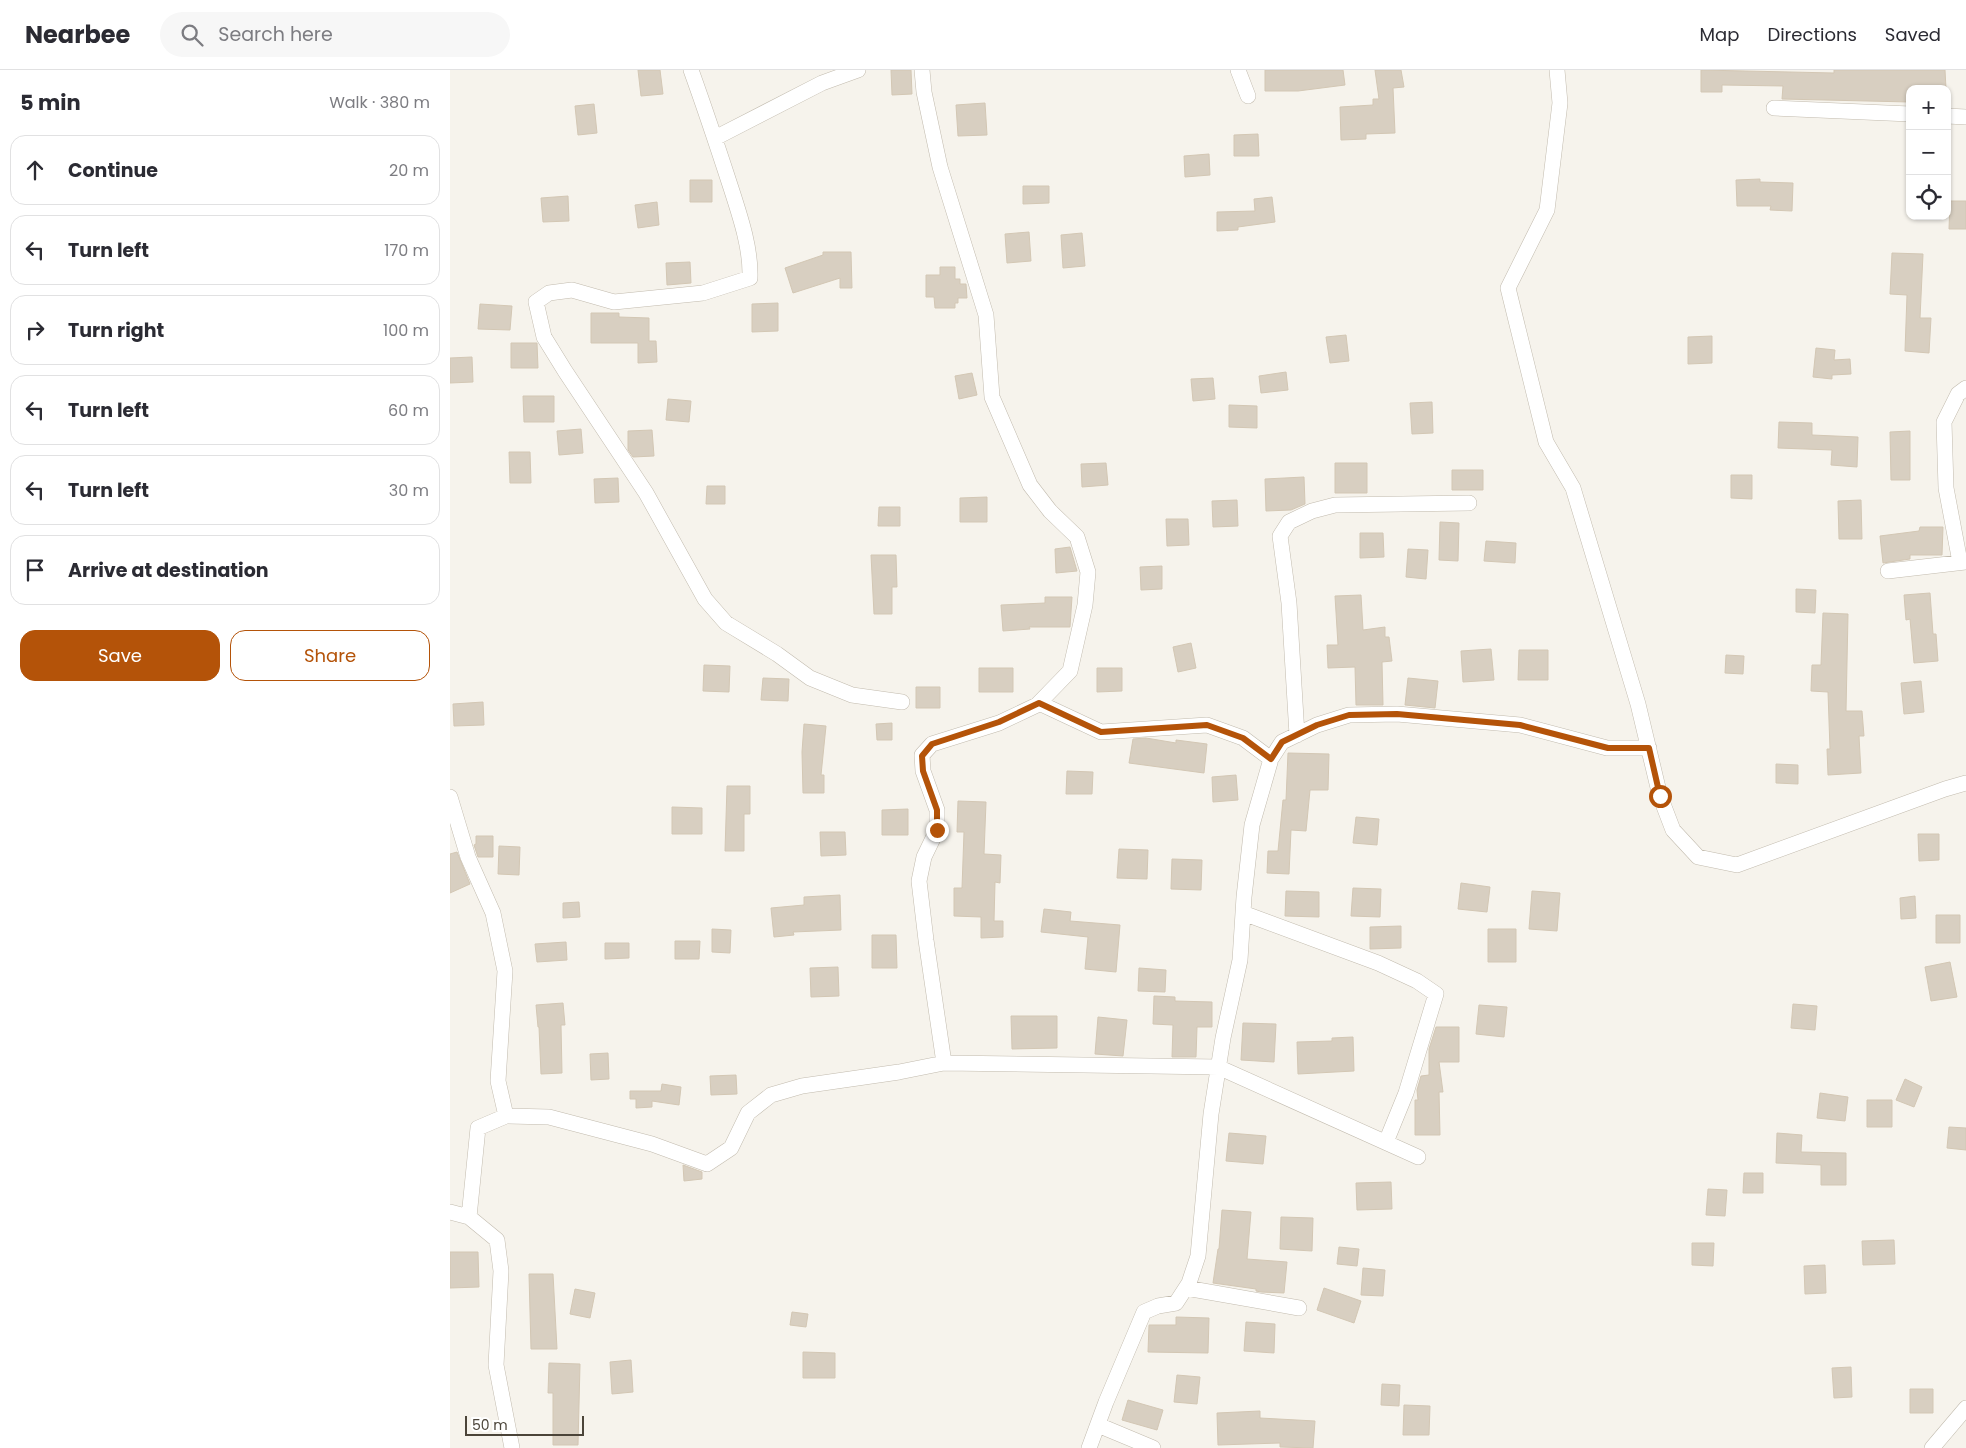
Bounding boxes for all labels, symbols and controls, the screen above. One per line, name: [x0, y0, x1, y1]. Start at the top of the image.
search box: [160, 12, 510, 57]
text: Nearbee: [25, 18, 130, 51]
icon: search: [178, 21, 206, 49]
text: Search here: [218, 21, 333, 48]
text: Map: [1700, 22, 1739, 47]
text: Directions: [1767, 22, 1857, 47]
text: Saved: [1885, 22, 1941, 47]
map controls: [1906, 85, 1951, 220]
button: +: [1906, 85, 1951, 130]
text: 5 min: [20, 88, 81, 117]
text: Walk · 380 m: [329, 91, 430, 114]
button: −: [1906, 130, 1951, 175]
icon: ahead: [21, 156, 49, 184]
text: Continue: [68, 157, 158, 184]
text: 20 m: [389, 159, 429, 182]
button: locate: [1906, 175, 1951, 220]
icon: left: [21, 236, 49, 264]
text: Turn left: [68, 237, 149, 264]
text: 170 m: [384, 239, 429, 262]
icon: right: [21, 316, 49, 344]
text: Turn right: [68, 317, 164, 344]
text: 100 m: [383, 319, 429, 342]
icon: left: [21, 396, 49, 424]
text: Turn left: [68, 397, 149, 424]
text: 60 m: [388, 399, 429, 422]
icon: left: [21, 476, 49, 504]
text: Turn left: [68, 477, 149, 504]
text: 30 m: [389, 479, 429, 502]
icon: arrive: [21, 556, 49, 584]
text: Arrive at destination: [68, 557, 269, 584]
button: Save: [20, 630, 220, 681]
button: Share: [230, 630, 430, 681]
route start: [1649, 785, 1672, 808]
route end: [926, 819, 949, 842]
scale bar: [465, 1413, 584, 1436]
text: 50 m: [472, 1415, 508, 1435]

